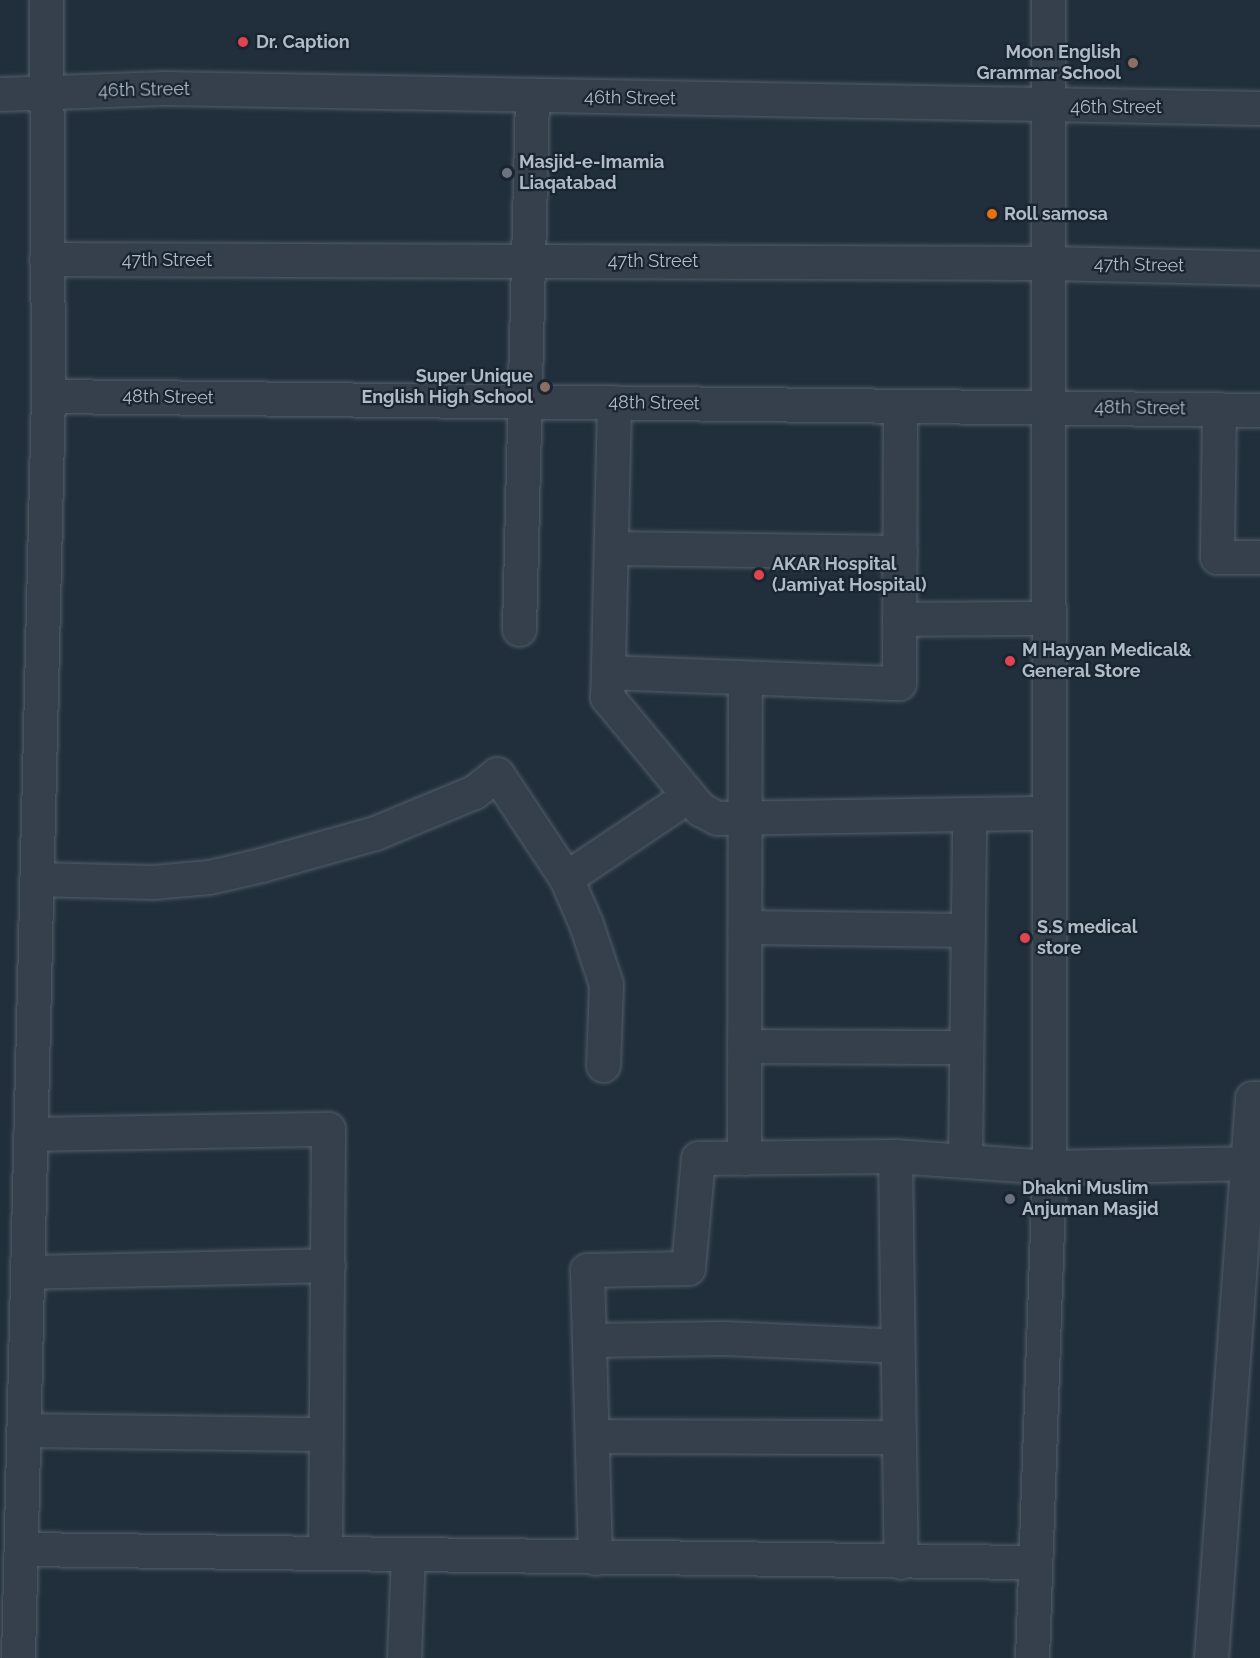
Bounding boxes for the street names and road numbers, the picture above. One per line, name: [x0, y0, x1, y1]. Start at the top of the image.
street label: 46th Street: [98, 78, 190, 102]
street label: 46th Street: [584, 86, 676, 110]
street label: 46th Street: [1070, 96, 1162, 118]
street label: 47th Street: [122, 249, 212, 271]
street label: 47th Street: [608, 250, 698, 272]
street label: 47th Street: [1094, 253, 1184, 277]
street label: 48th Street: [122, 385, 214, 409]
street label: 48th Street: [608, 391, 700, 415]
street label: 48th Street: [1094, 396, 1186, 420]

